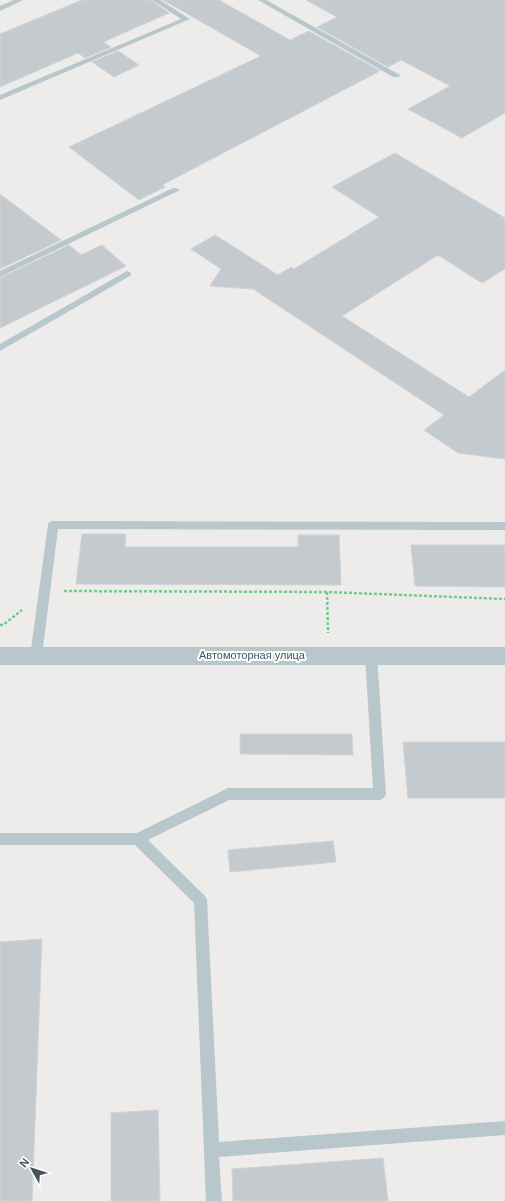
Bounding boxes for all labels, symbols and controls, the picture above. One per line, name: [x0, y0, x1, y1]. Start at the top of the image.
street label: Автомоторная улица: [199, 649, 306, 661]
north arrow: [12, 1149, 52, 1189]
text: N: [17, 1156, 31, 1170]

